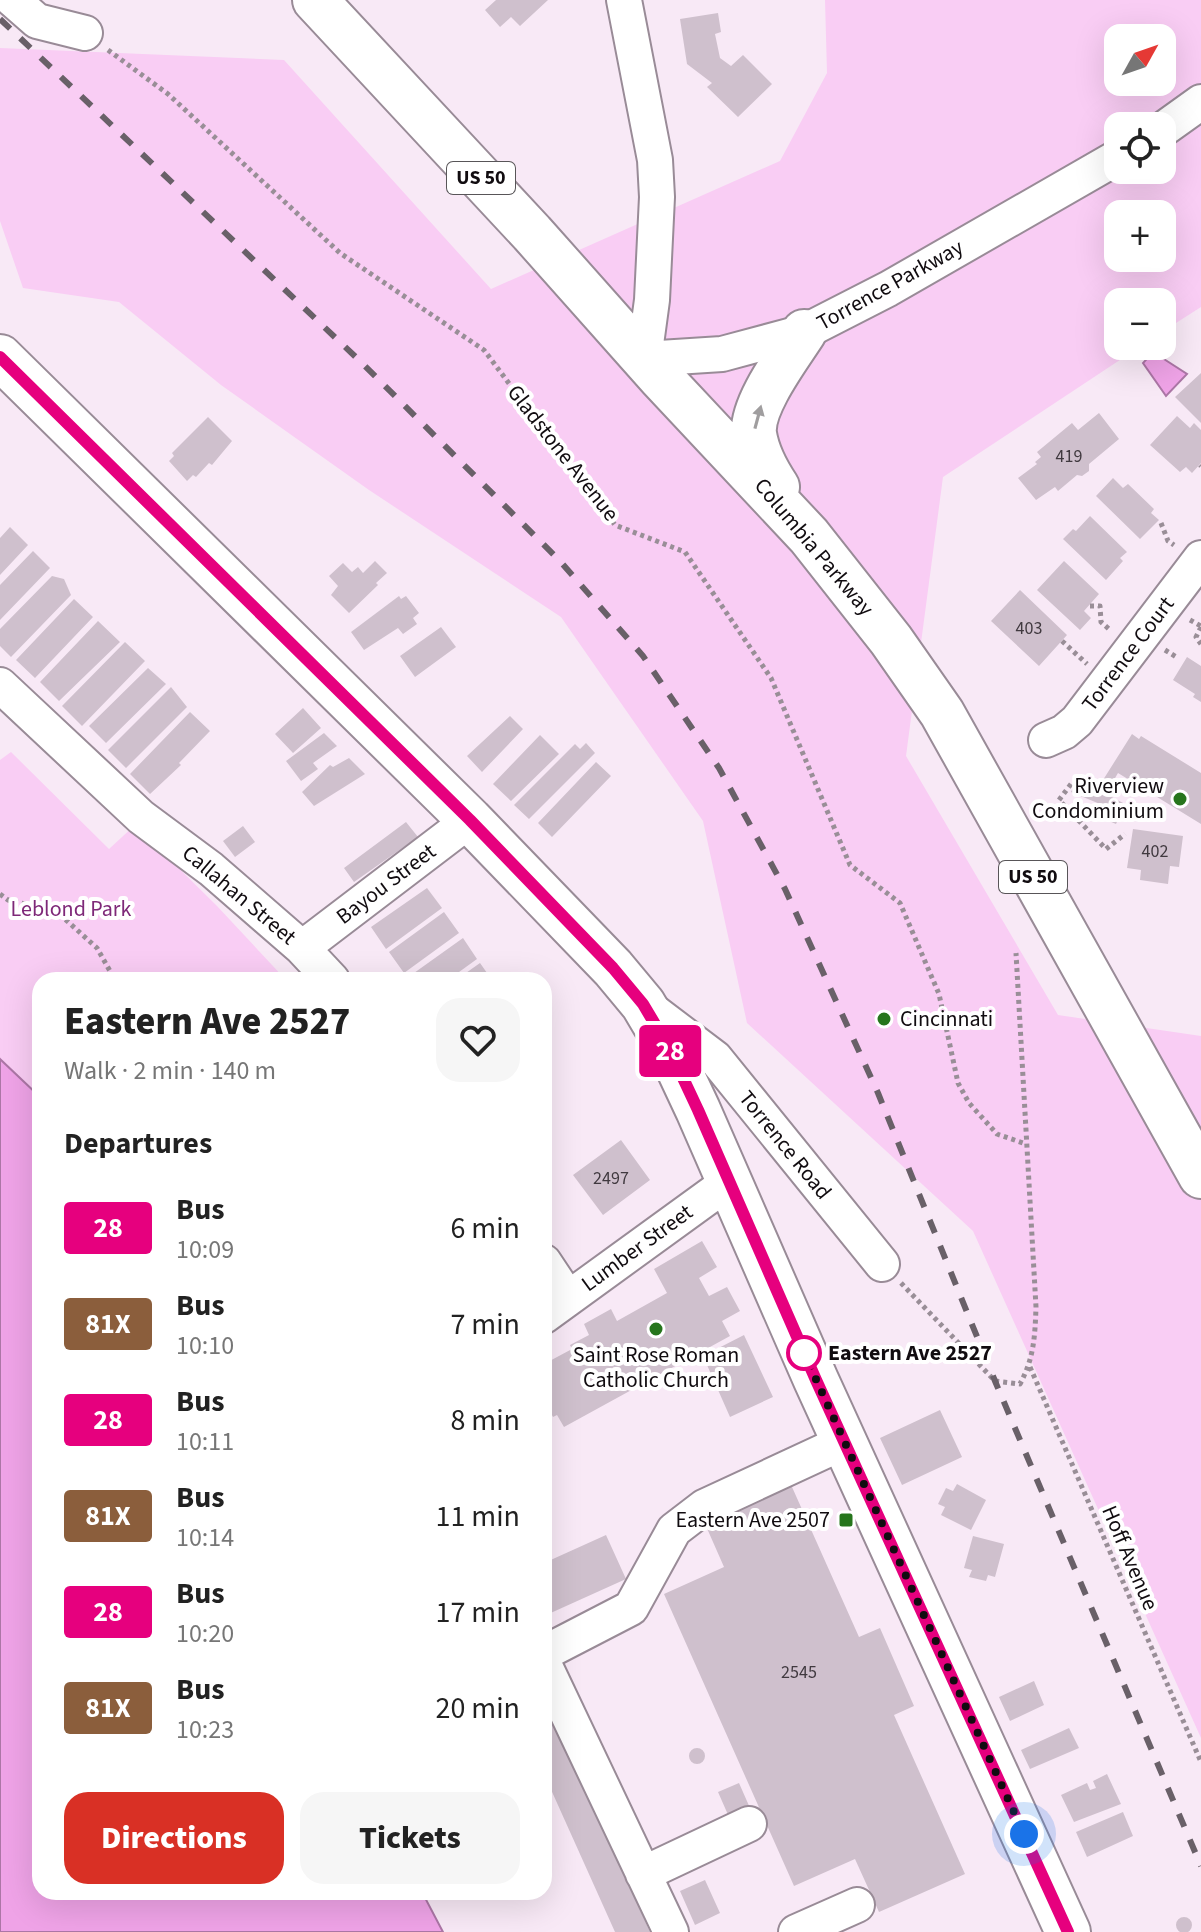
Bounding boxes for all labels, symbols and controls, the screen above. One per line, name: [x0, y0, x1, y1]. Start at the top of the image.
north arrow: [1104, 24, 1176, 96]
map controls: [1104, 24, 1176, 360]
button: locate: [1104, 112, 1176, 184]
road number: US 50: [447, 162, 515, 194]
button: +: [1104, 200, 1176, 272]
street label: Torrence Parkway: [811, 231, 970, 339]
button: −: [1104, 288, 1176, 360]
street label: Gladstone Avenue: [499, 378, 627, 528]
one-way arrow: [753, 404, 765, 429]
house number: 419: [1056, 444, 1082, 469]
street label: Columbia Parkway: [747, 471, 882, 624]
street label: Torrence Court: [1074, 589, 1182, 718]
house number: 403: [1016, 616, 1042, 641]
place label: Riverview Condominium: [1032, 770, 1164, 827]
marker: Riverview Condominium: [1171, 790, 1189, 808]
street label: Bayou Street: [329, 835, 443, 932]
street label: Callahan Street: [175, 838, 304, 953]
house number: 402: [1142, 839, 1168, 864]
road number: US 50: [999, 861, 1067, 893]
park label: Leblond Park: [11, 893, 132, 925]
text: Eastern Ave 2527: [64, 995, 350, 1049]
button: heart: [436, 998, 520, 1082]
place label: Cincinnati: [900, 1003, 993, 1035]
marker: Cincinnati: [875, 1010, 893, 1028]
line badge: 28: [634, 1025, 706, 1077]
text: 28: [655, 1031, 685, 1071]
text: Walk · 2 min · 140 m: [64, 1052, 276, 1089]
street label: Torrence Road: [731, 1083, 839, 1207]
text: Departures: [64, 1122, 212, 1165]
house number: 2497: [593, 1166, 629, 1191]
text: Bus: [176, 1188, 224, 1231]
street label: Lumber Street: [575, 1196, 700, 1299]
text: 6 min: [450, 1207, 520, 1250]
text: 28: [93, 1208, 123, 1248]
text: 10:09: [176, 1231, 234, 1268]
text: Bus: [176, 1284, 224, 1327]
text: 7 min: [450, 1303, 520, 1346]
text: 81X: [85, 1304, 131, 1344]
marker: Saint Rose Roman Catholic Church: [647, 1320, 665, 1338]
text: 10:10: [176, 1327, 234, 1364]
marker: Eastern Ave 2527: [787, 1336, 821, 1370]
place label: Eastern Ave 2527: [828, 1337, 992, 1369]
place label: Saint Rose Roman Catholic Church: [573, 1339, 739, 1396]
text: Bus: [176, 1380, 224, 1423]
text: 8 min: [450, 1399, 520, 1442]
text: 28: [93, 1400, 123, 1440]
text: 10:11: [176, 1423, 234, 1460]
text: Bus: [176, 1476, 224, 1519]
text: 11 min: [436, 1495, 520, 1538]
text: 81X: [85, 1496, 131, 1536]
street label: Hoff Avenue: [1094, 1501, 1166, 1615]
place label: Eastern Ave 2507: [675, 1504, 830, 1536]
marker: Eastern Ave 2507: [837, 1511, 855, 1529]
text: 10:14: [176, 1519, 234, 1556]
text: Bus: [176, 1572, 224, 1615]
text: 17 min: [436, 1591, 520, 1634]
text: 28: [93, 1592, 123, 1632]
text: 10:20: [176, 1615, 234, 1652]
house number: 2545: [781, 1660, 817, 1685]
text: Bus: [176, 1668, 224, 1711]
text: 20 min: [436, 1687, 520, 1730]
text: 81X: [85, 1688, 131, 1728]
text: 10:23: [176, 1711, 234, 1748]
button: Directions: [64, 1792, 284, 1884]
button: Tickets: [300, 1792, 520, 1884]
your location: [1004, 1814, 1044, 1854]

